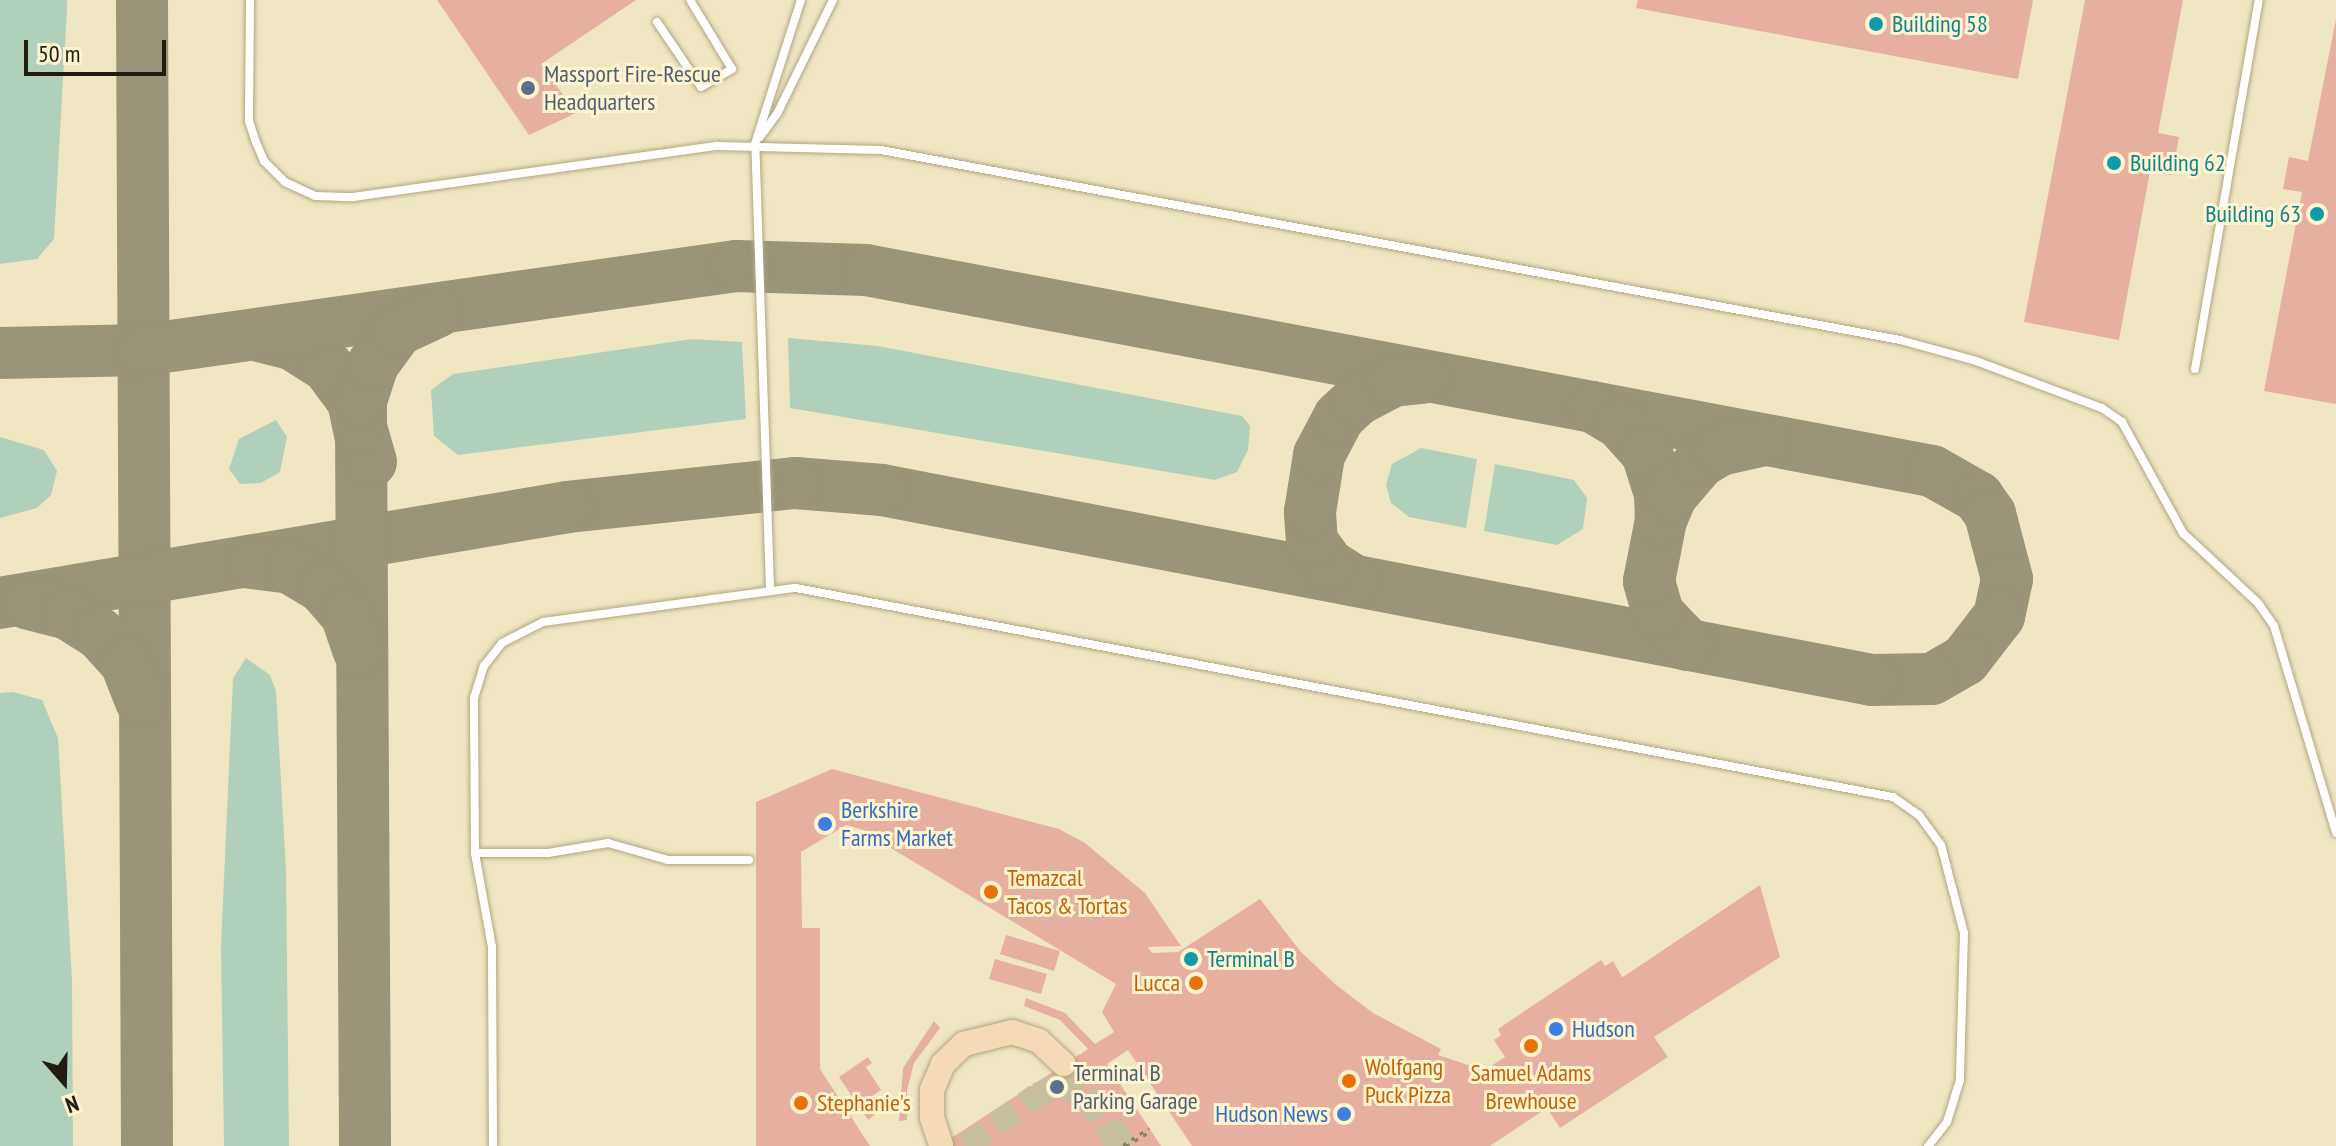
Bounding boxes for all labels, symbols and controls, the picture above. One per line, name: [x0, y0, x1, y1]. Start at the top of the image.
place label: Building 58: [1892, 10, 1988, 38]
marker: Building 58: [1867, 15, 1885, 33]
scale bar: [28, 24, 170, 74]
text: 50 m: [38, 38, 80, 69]
place label: Massport Fire-Rescue Headquarters: [544, 60, 721, 116]
marker: Massport Fire-Rescue Headquarters: [519, 79, 537, 97]
place label: Building 62: [2130, 149, 2226, 177]
marker: Building 62: [2105, 154, 2123, 172]
place label: Building 63: [2205, 200, 2301, 228]
marker: Building 63: [2308, 205, 2326, 223]
place label: Berkshire Farms Market: [841, 796, 953, 852]
marker: Berkshire Farms Market: [816, 815, 834, 833]
place label: Temazcal Tacos & Tortas: [1007, 864, 1128, 920]
marker: Temazcal Tacos & Tortas: [982, 883, 1000, 901]
place label: Terminal B: [1207, 945, 1295, 973]
marker: Terminal B: [1182, 950, 1200, 968]
place label: Lucca: [1134, 969, 1180, 997]
marker: Lucca: [1187, 974, 1205, 992]
place label: Hudson: [1572, 1015, 1635, 1043]
marker: Hudson: [1547, 1020, 1565, 1038]
marker: Samuel Adams Brewhouse: [1522, 1037, 1540, 1055]
north arrow: [24, 1042, 104, 1122]
place label: Wolfgang Puck Pizza: [1365, 1053, 1451, 1109]
place label: Terminal B Parking Garage: [1073, 1059, 1198, 1115]
place label: Samuel Adams Brewhouse: [1470, 1059, 1592, 1115]
marker: Wolfgang Puck Pizza: [1340, 1072, 1358, 1090]
marker: Terminal B Parking Garage: [1048, 1078, 1066, 1096]
text: N: [62, 1089, 83, 1120]
place label: Stephanie's: [817, 1089, 911, 1117]
marker: Stephanie's: [792, 1094, 810, 1112]
place label: Hudson News: [1215, 1100, 1328, 1128]
marker: Hudson News: [1335, 1105, 1353, 1123]

